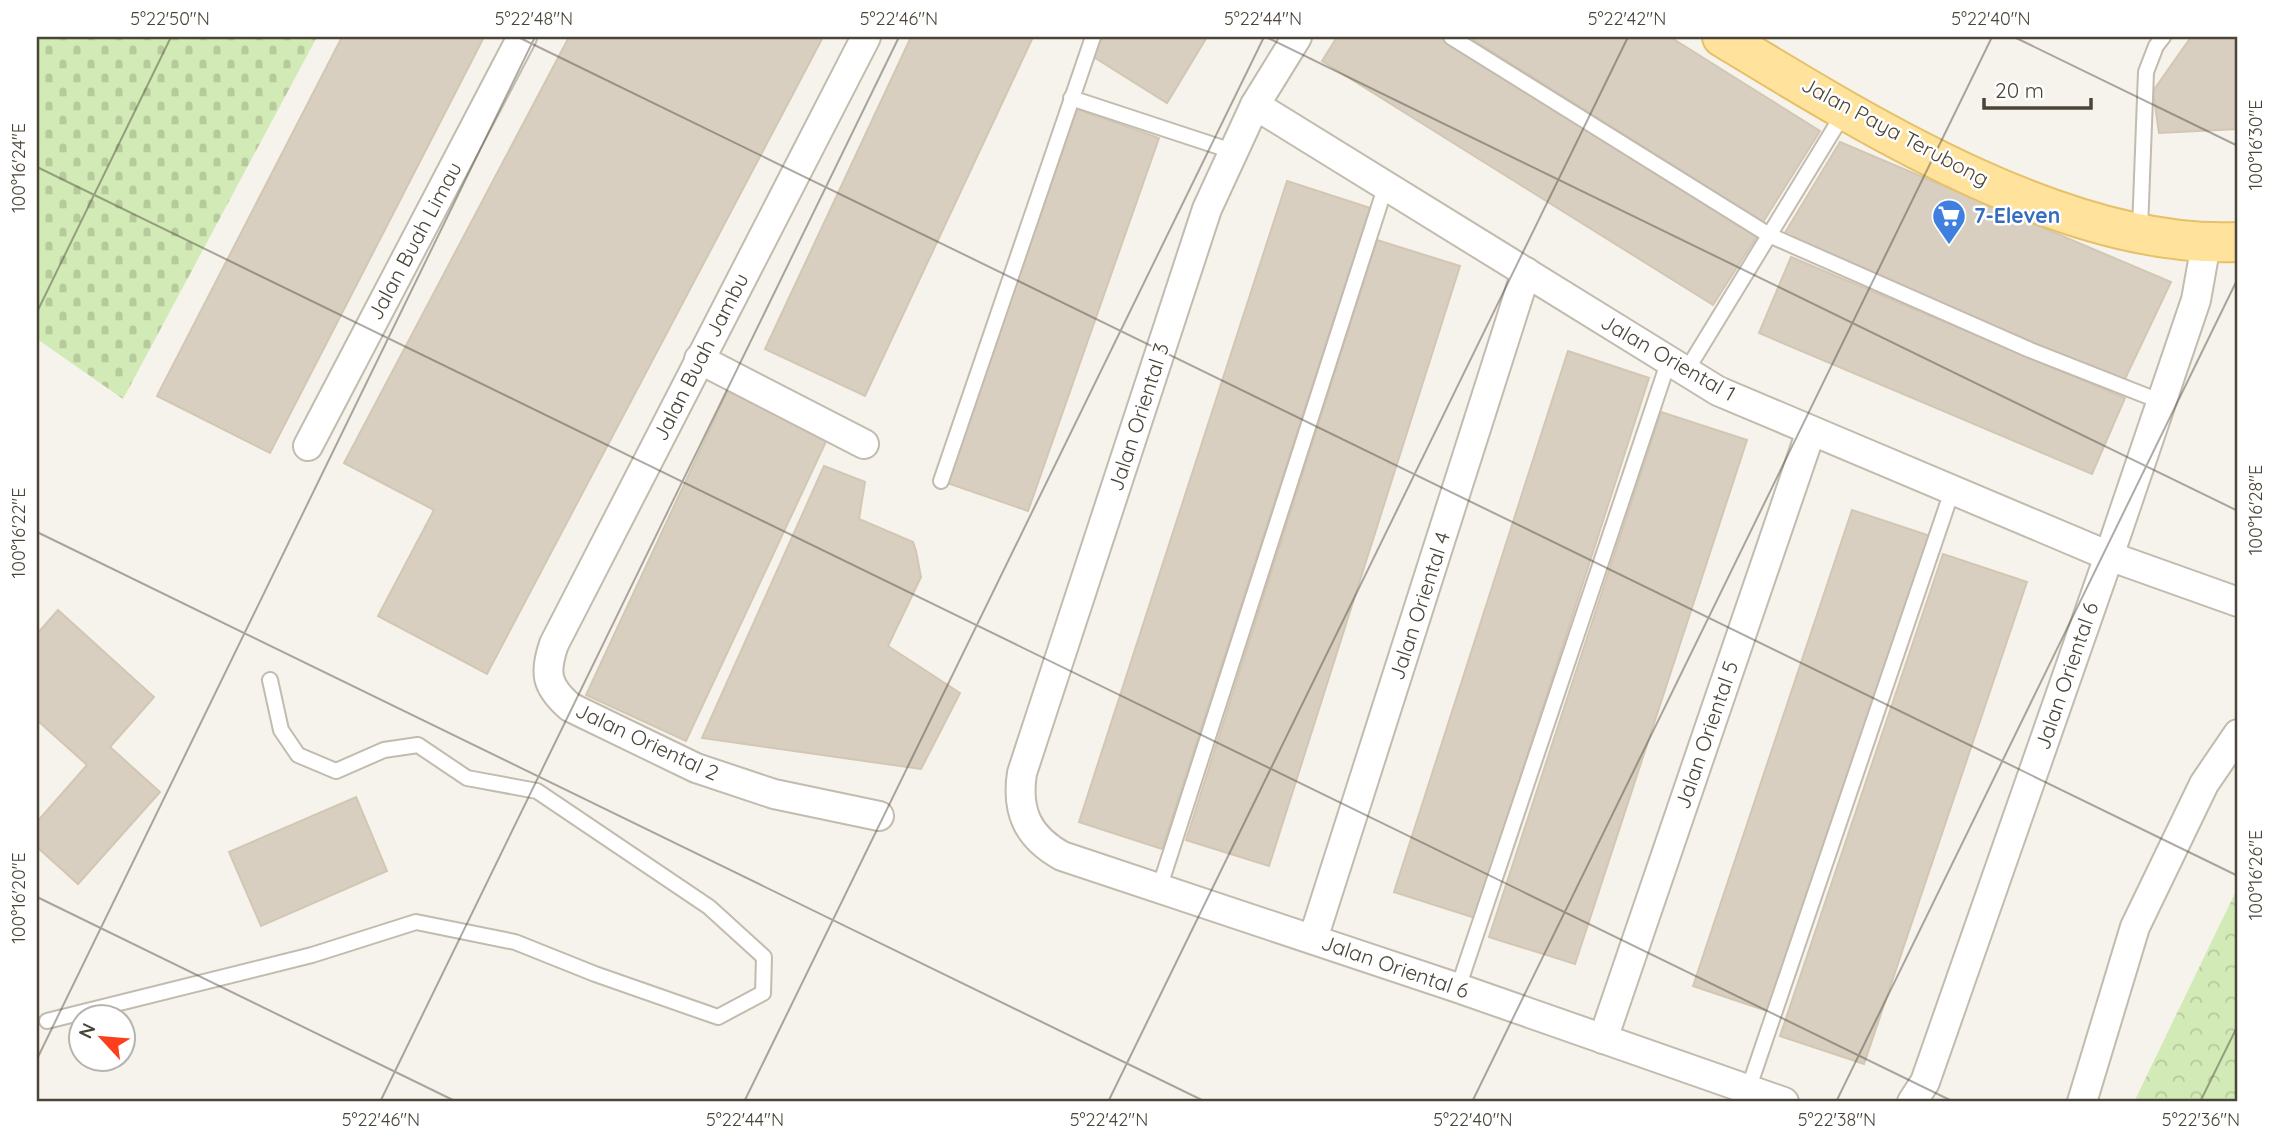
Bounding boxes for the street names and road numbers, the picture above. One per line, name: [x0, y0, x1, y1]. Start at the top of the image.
street label: Jalan Paya Terubong: [1797, 71, 1994, 192]
street label: Jalan Buah Limau: [361, 157, 467, 324]
street label: Jalan Buah Jambu: [647, 268, 754, 445]
street label: Jalan Oriental 1: [1597, 308, 1740, 406]
street label: Jalan Oriental 3: [1102, 339, 1174, 494]
street label: Jalan Oriental 4: [1383, 528, 1455, 683]
street label: Jalan Oriental 6: [2029, 598, 2104, 753]
street label: Jalan Oriental 5: [1669, 657, 1744, 812]
street label: Jalan Oriental 2: [572, 697, 723, 786]
street label: Jalan Oriental 6: [1318, 929, 1473, 1004]

